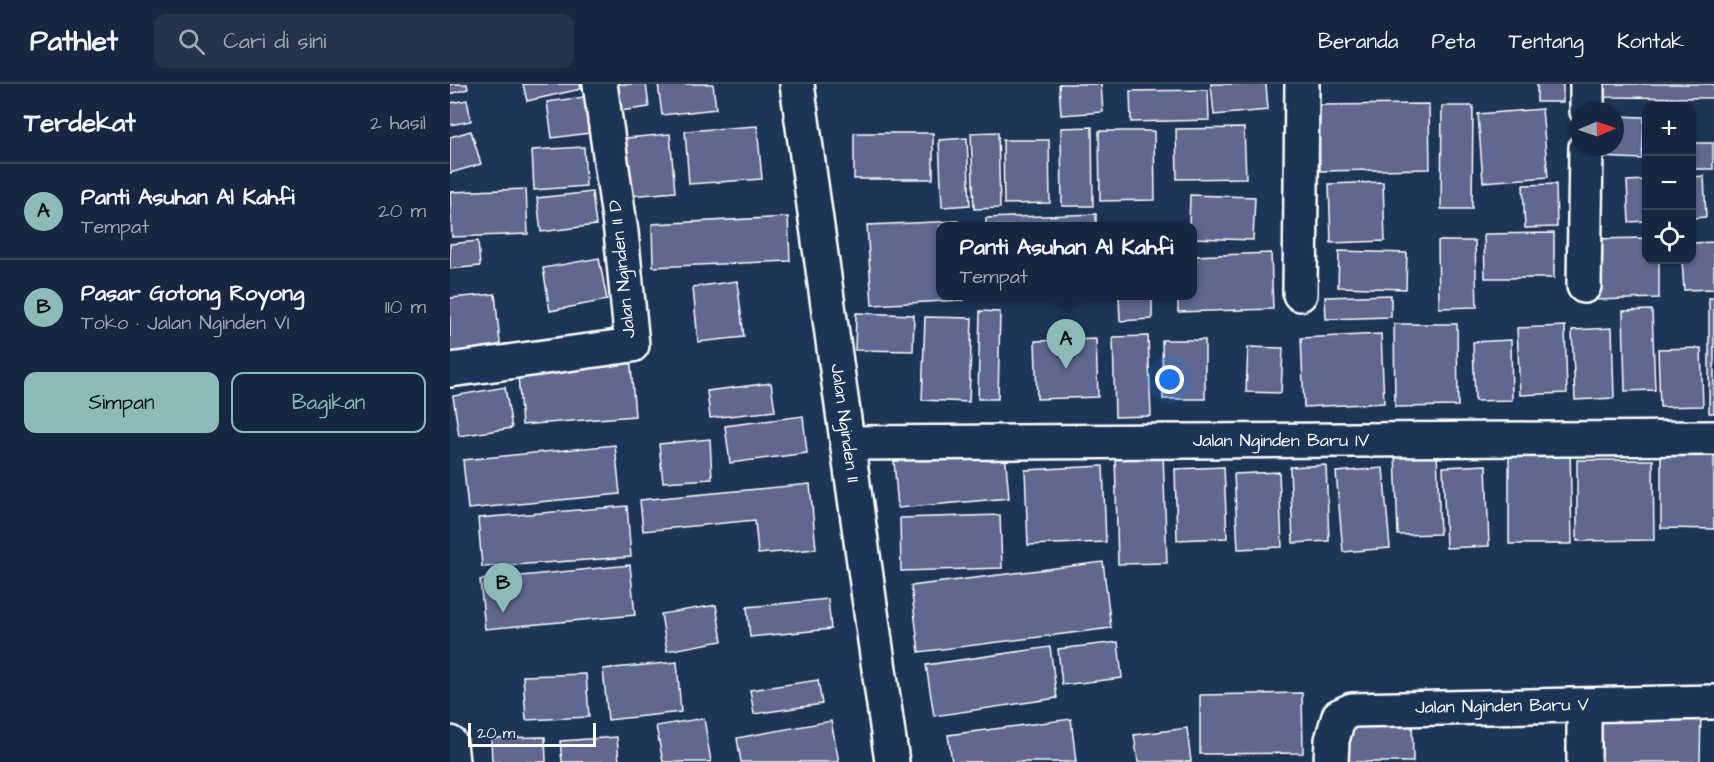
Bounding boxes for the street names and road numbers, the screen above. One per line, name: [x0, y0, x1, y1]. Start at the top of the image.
street label: Jalan Nginden II D: [602, 198, 643, 339]
street label: Jalan Nginden II: [823, 362, 866, 484]
street label: Jalan Nginden Baru IV: [1193, 428, 1369, 454]
street label: Jalan Nginden Baru V: [1415, 692, 1589, 721]

